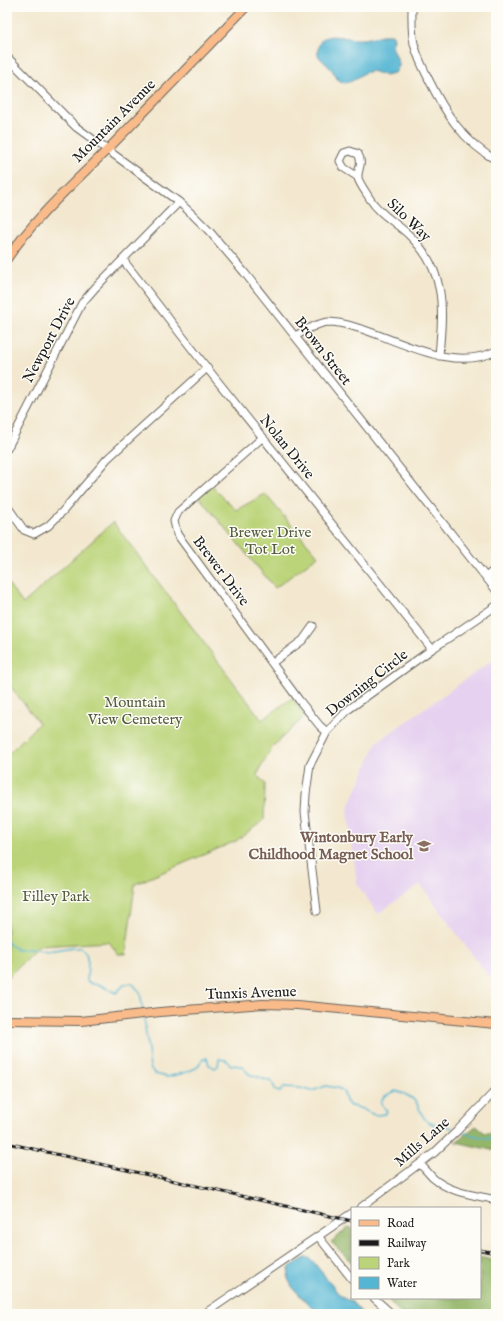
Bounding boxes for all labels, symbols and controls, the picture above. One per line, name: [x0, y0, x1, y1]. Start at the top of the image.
street label: Mountain Avenue: [68, 75, 160, 167]
street label: Silo Way: [383, 194, 436, 246]
street label: Newport Drive: [18, 294, 80, 386]
street label: Brown Street: [290, 313, 356, 389]
street label: Nolan Drive: [255, 411, 319, 483]
park label: Brewer Drive Tot Lot: [229, 523, 311, 559]
street label: Brewer Drive: [189, 532, 254, 610]
street label: Downing Circle: [322, 645, 412, 721]
park label: Mountain View Cemetery: [87, 693, 183, 729]
place label: Wintonbury Early Childhood Magnet School: [249, 828, 414, 864]
school or university icon: Wintonbury Early Childhood Magnet School: [416, 838, 432, 854]
park label: Filley Park: [22, 887, 91, 906]
street label: Tunxis Avenue: [205, 982, 297, 1004]
street label: Mills Lane: [391, 1113, 454, 1171]
legend: [351, 1207, 481, 1299]
text: Road: [387, 1216, 415, 1231]
text: Railway: [387, 1236, 426, 1251]
text: Park: [387, 1256, 410, 1271]
text: Water: [387, 1276, 418, 1291]

